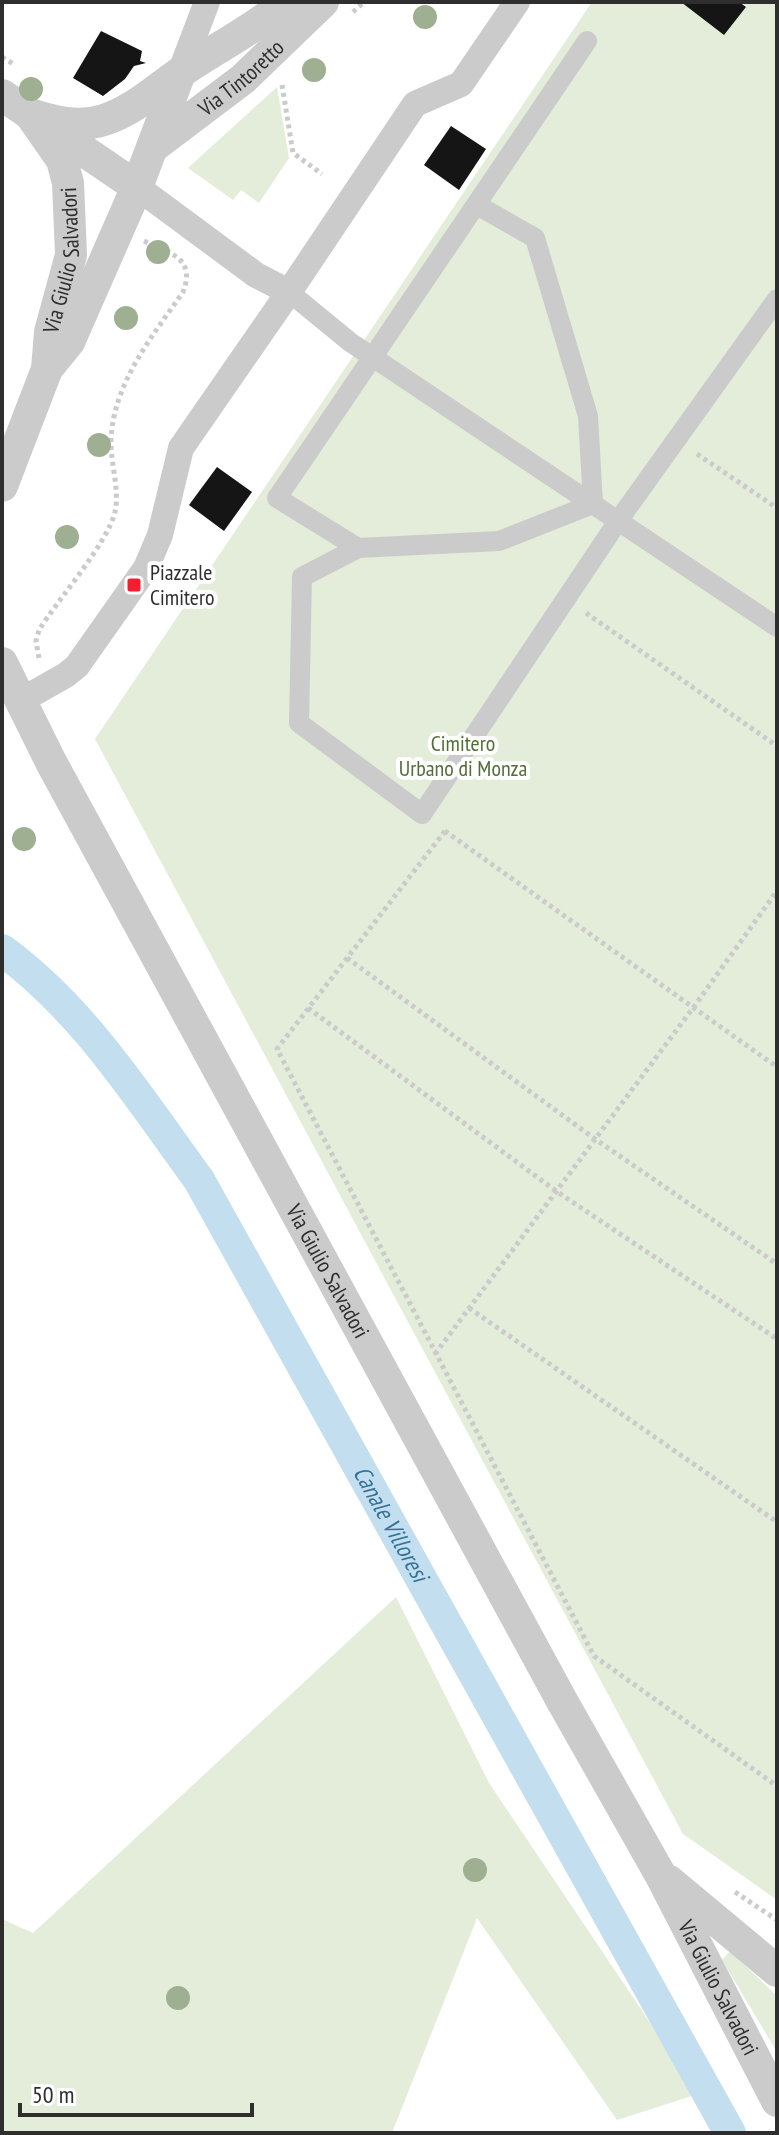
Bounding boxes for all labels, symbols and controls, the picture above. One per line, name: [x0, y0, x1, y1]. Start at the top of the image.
street label: Via Tintoretto: [192, 33, 290, 123]
street label: Via Giulio Salvadori: [36, 187, 85, 337]
place label: Piazzale Cimitero: [150, 558, 214, 611]
marker: Piazzale Cimitero: [125, 576, 143, 594]
park label: Cimitero Urbano di Monza: [399, 729, 527, 782]
street label: Via Giulio Salvadori: [280, 1198, 376, 1343]
water label: Canale Villoresi: [346, 1460, 437, 1590]
street label: Via Giulio Salvadori: [672, 1914, 765, 2060]
scale bar: [20, 2067, 252, 2117]
text: 50 m: [32, 2079, 74, 2110]

